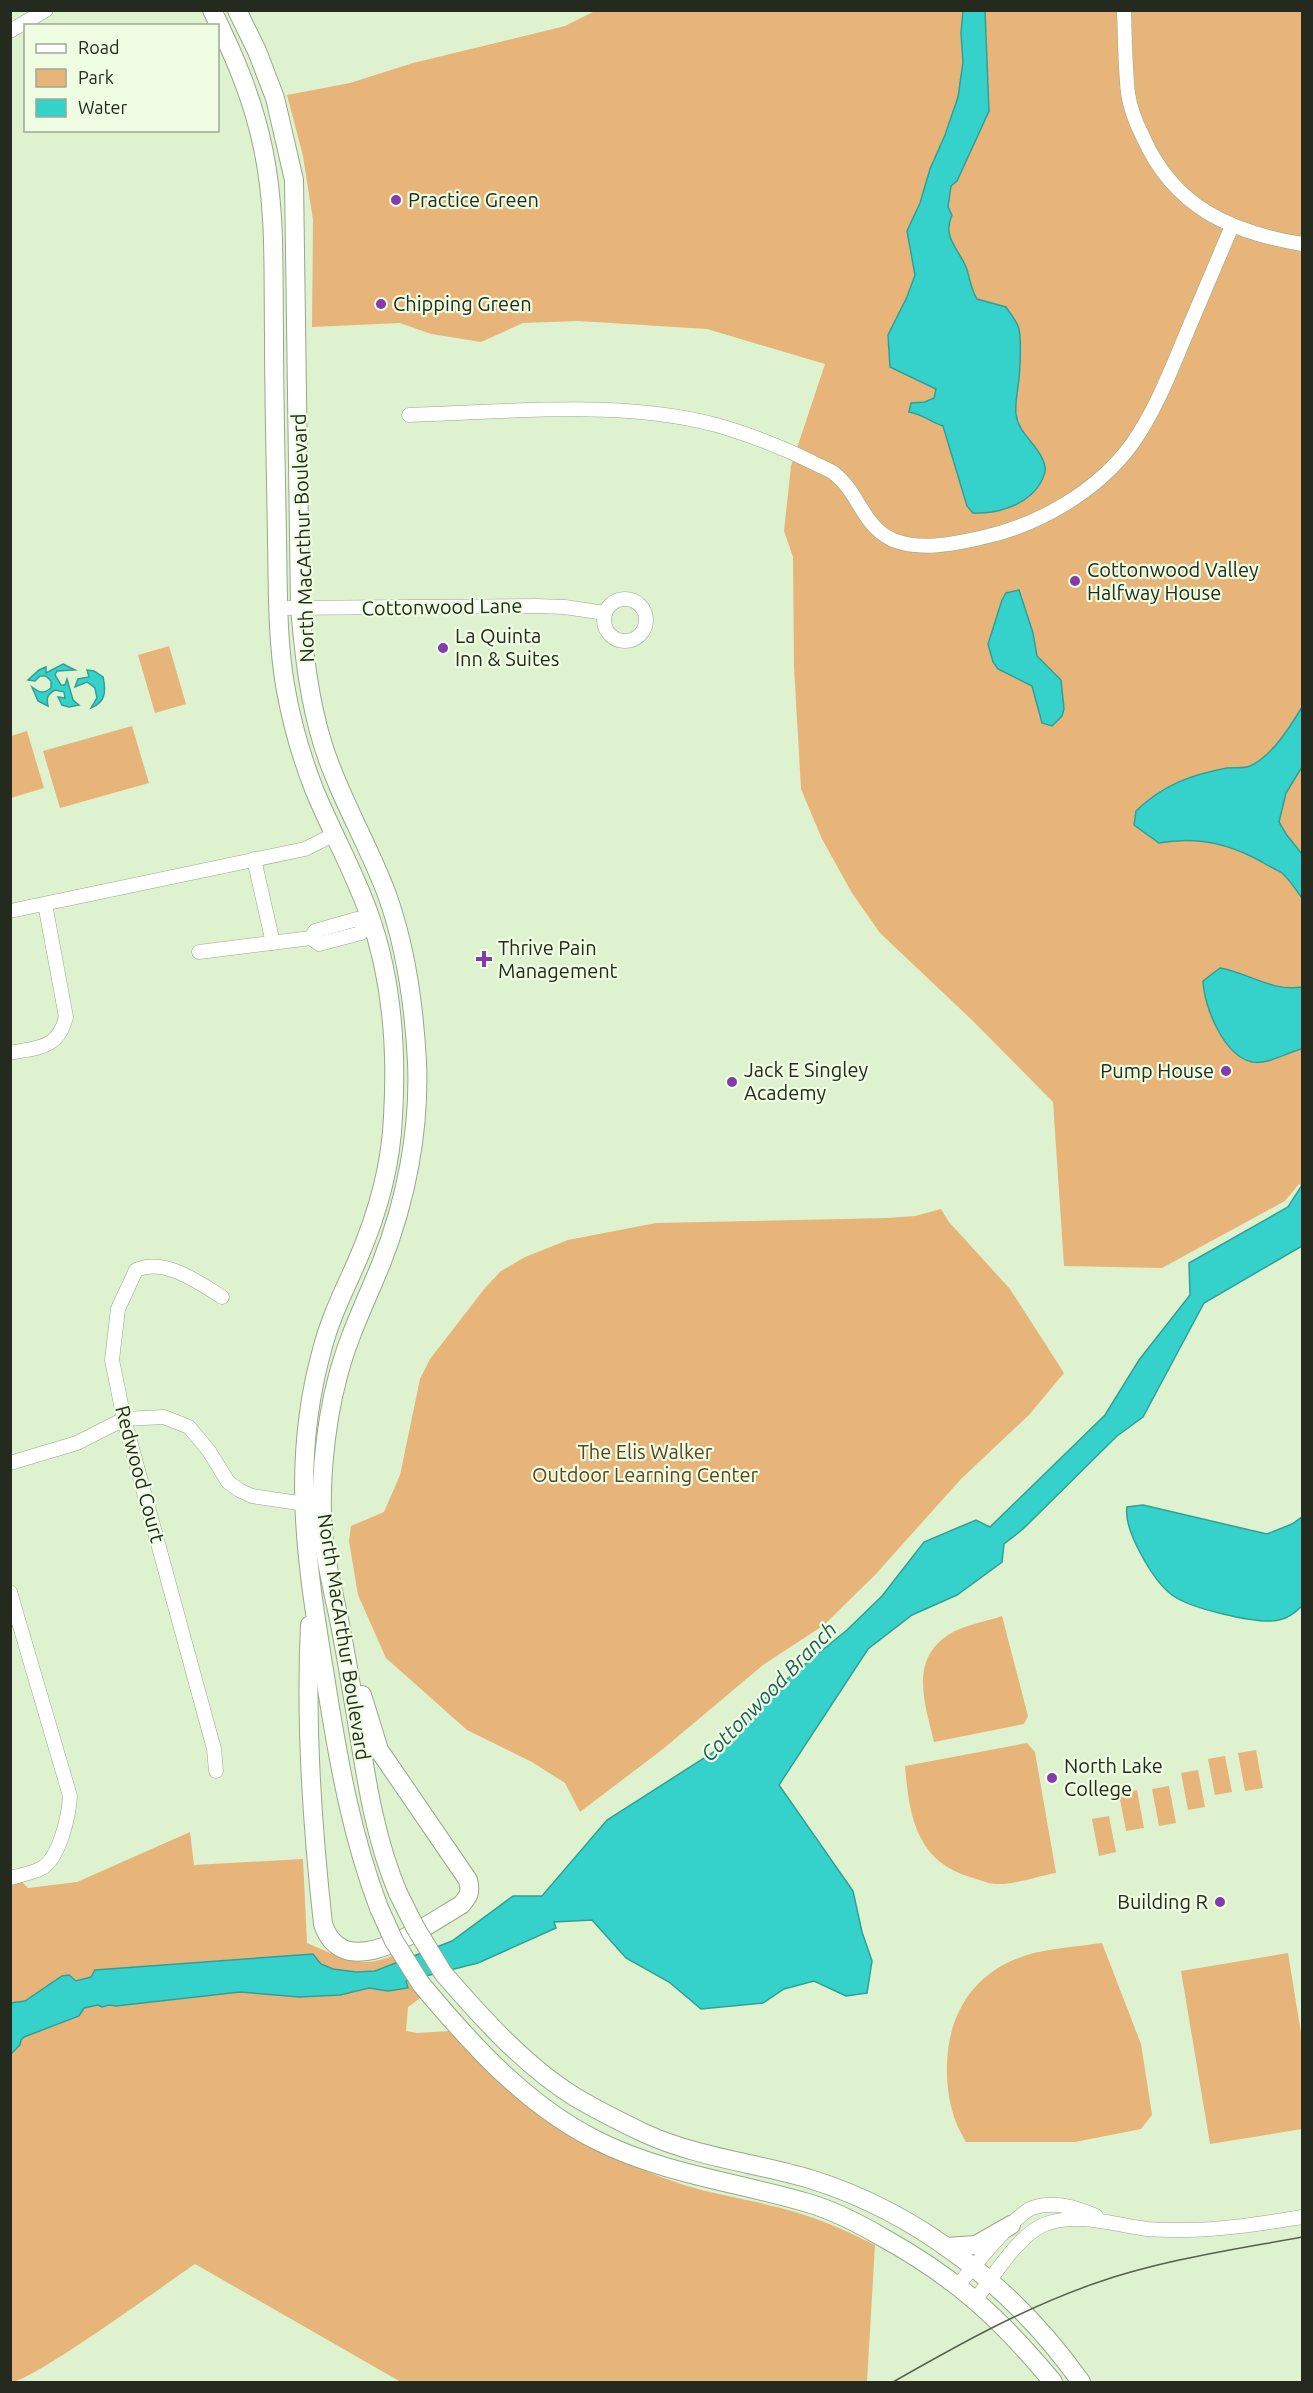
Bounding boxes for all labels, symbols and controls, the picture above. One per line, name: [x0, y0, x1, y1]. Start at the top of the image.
legend: [24, 24, 219, 132]
text: Road: [78, 37, 120, 57]
text: Park: [78, 67, 114, 87]
text: Water: [78, 97, 128, 117]
place label: Practice Green: [408, 188, 539, 211]
marker: Practice Green: [389, 193, 403, 207]
place label: Chipping Green: [393, 292, 532, 315]
marker: Chipping Green: [374, 297, 388, 311]
street label: North MacArthur Boulevard: [287, 413, 318, 663]
place label: Cottonwood Valley Halfway House: [1087, 558, 1259, 604]
marker: Cottonwood Valley Halfway House: [1068, 574, 1082, 588]
street label: Cottonwood Lane: [361, 594, 523, 619]
place label: La Quinta Inn & Suites: [455, 624, 560, 670]
marker: La Quinta Inn & Suites: [436, 641, 450, 655]
place label: Thrive Pain Management: [498, 936, 618, 982]
marker: Thrive Pain Management: [475, 950, 493, 968]
place label: Jack E Singley Academy: [744, 1058, 868, 1104]
place label: Pump House: [1100, 1059, 1214, 1082]
marker: Pump House: [1219, 1064, 1233, 1078]
marker: Jack E Singley Academy: [725, 1075, 739, 1089]
street label: Redwood Court: [111, 1403, 170, 1545]
park label: The Elis Walker Outdoor Learning Center: [532, 1440, 758, 1486]
street label: North MacArthur Boulevard: [314, 1512, 375, 1762]
water label: Cottonwood Branch: [696, 1617, 841, 1766]
place label: North Lake College: [1064, 1754, 1163, 1800]
marker: North Lake College: [1045, 1771, 1059, 1785]
place label: Building R: [1117, 1890, 1208, 1913]
marker: Building R: [1213, 1895, 1227, 1909]

